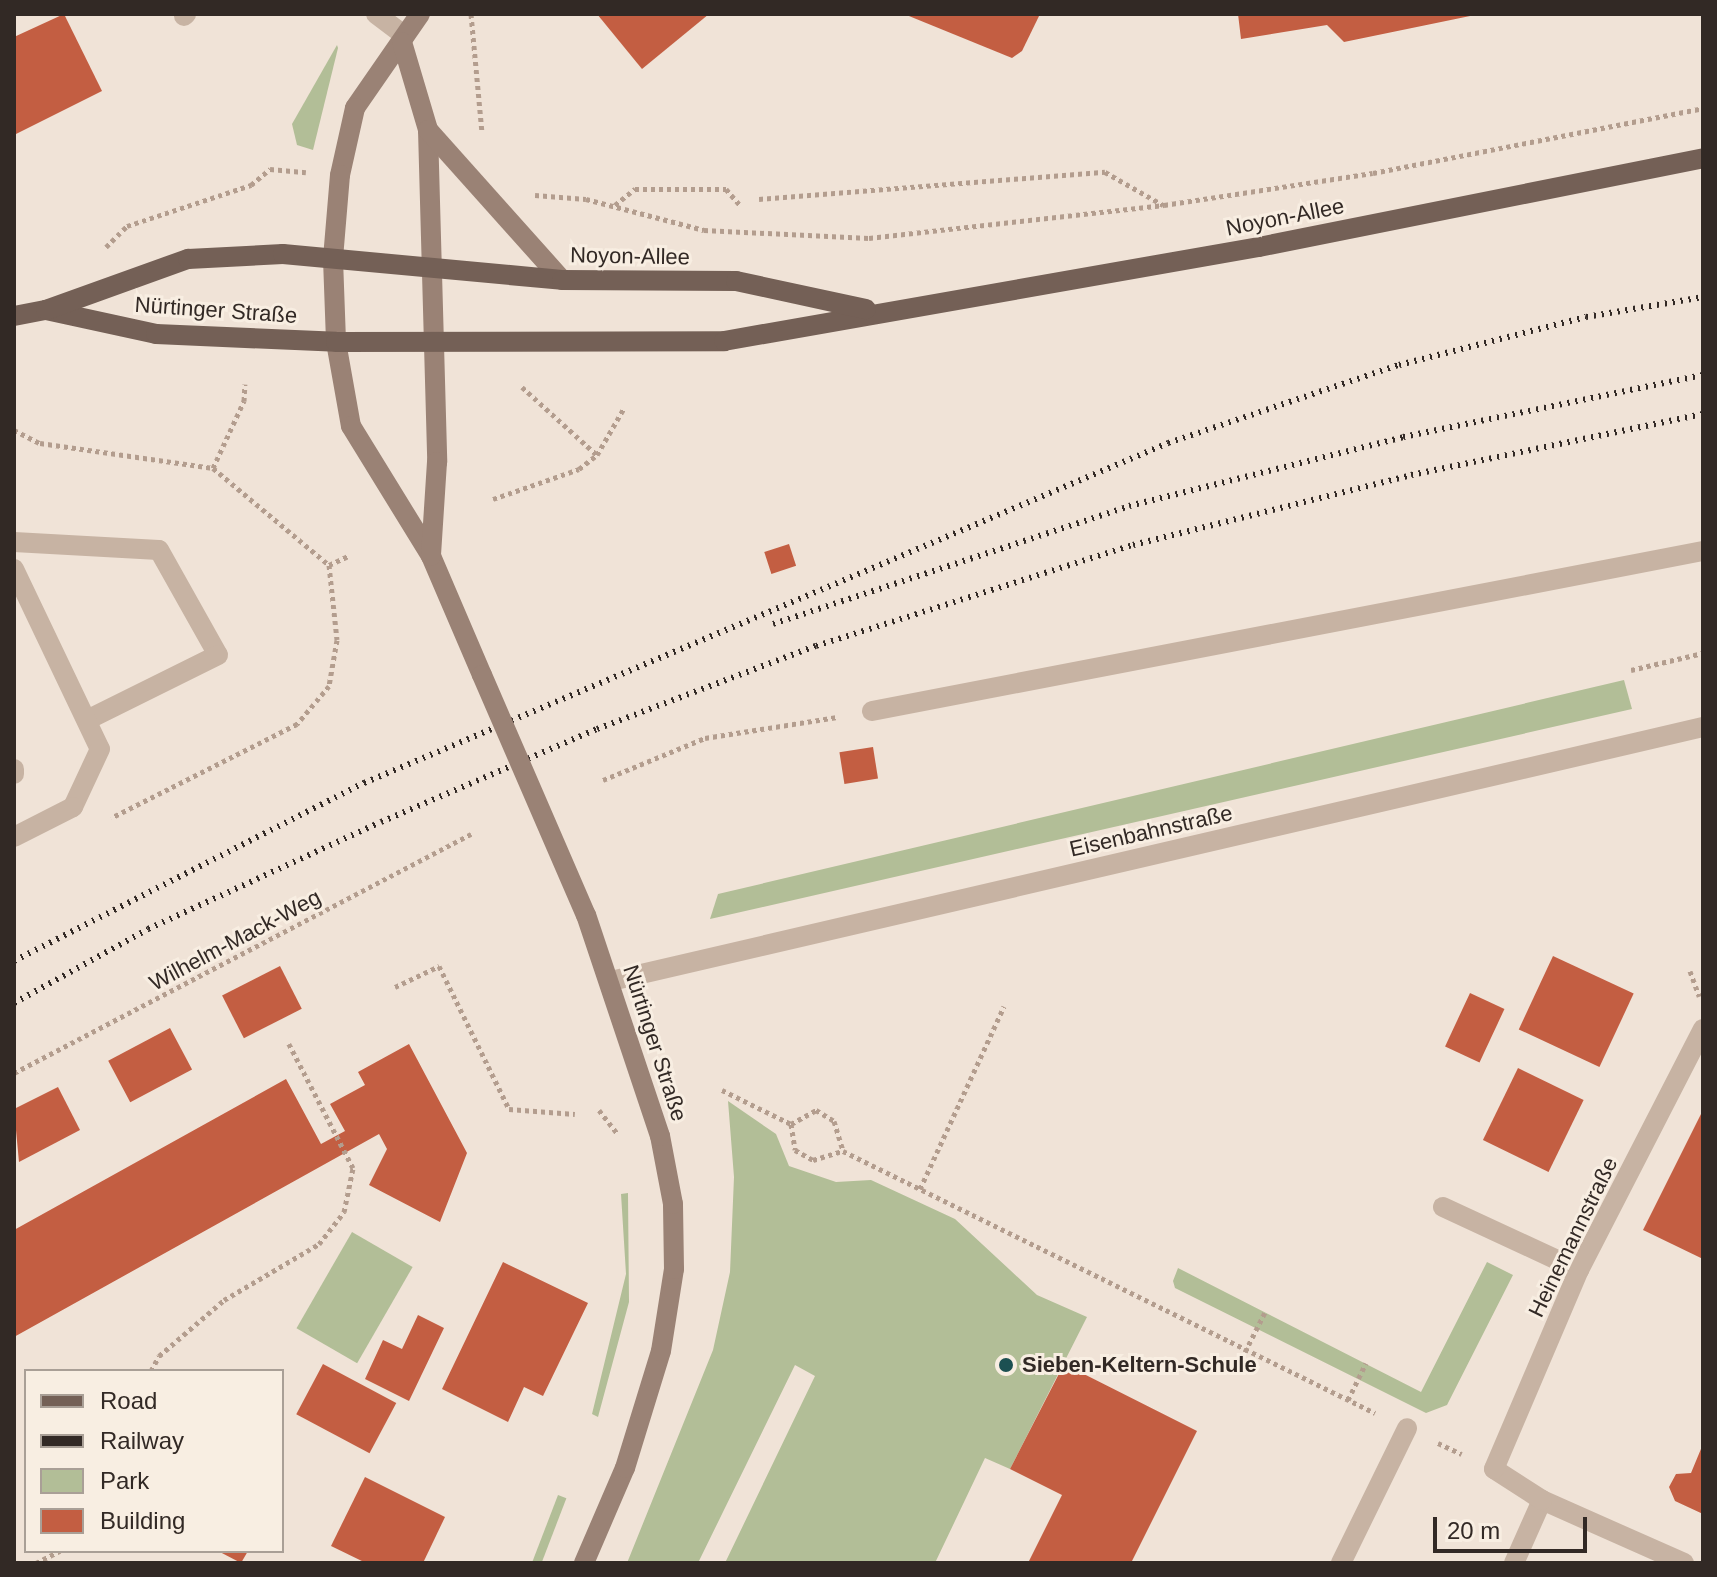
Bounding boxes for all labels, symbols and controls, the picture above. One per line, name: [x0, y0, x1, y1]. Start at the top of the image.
street label: Noyon-Allee: [1224, 193, 1346, 241]
street label: Noyon-Allee: [570, 242, 690, 270]
street label: Nürtinger Straße: [134, 291, 298, 329]
street label: Eisenbahnstraße: [1067, 799, 1235, 863]
street label: Wilhelm-Mack-Weg: [145, 884, 325, 996]
street label: Nürtinger Straße: [617, 962, 693, 1124]
street label: Heinemannstraße: [1523, 1153, 1623, 1321]
place label: Sieben-Keltern-Schule: [1022, 1352, 1257, 1378]
marker: Sieben-Keltern-Schule: [997, 1356, 1015, 1374]
legend: [24, 1369, 284, 1553]
text: Road: [100, 1387, 157, 1414]
text: Railway: [100, 1427, 184, 1454]
text: Park: [100, 1467, 149, 1494]
scale bar: [1437, 1501, 1591, 1551]
text: Building: [100, 1507, 185, 1534]
text: 20 m: [1447, 1517, 1500, 1544]

